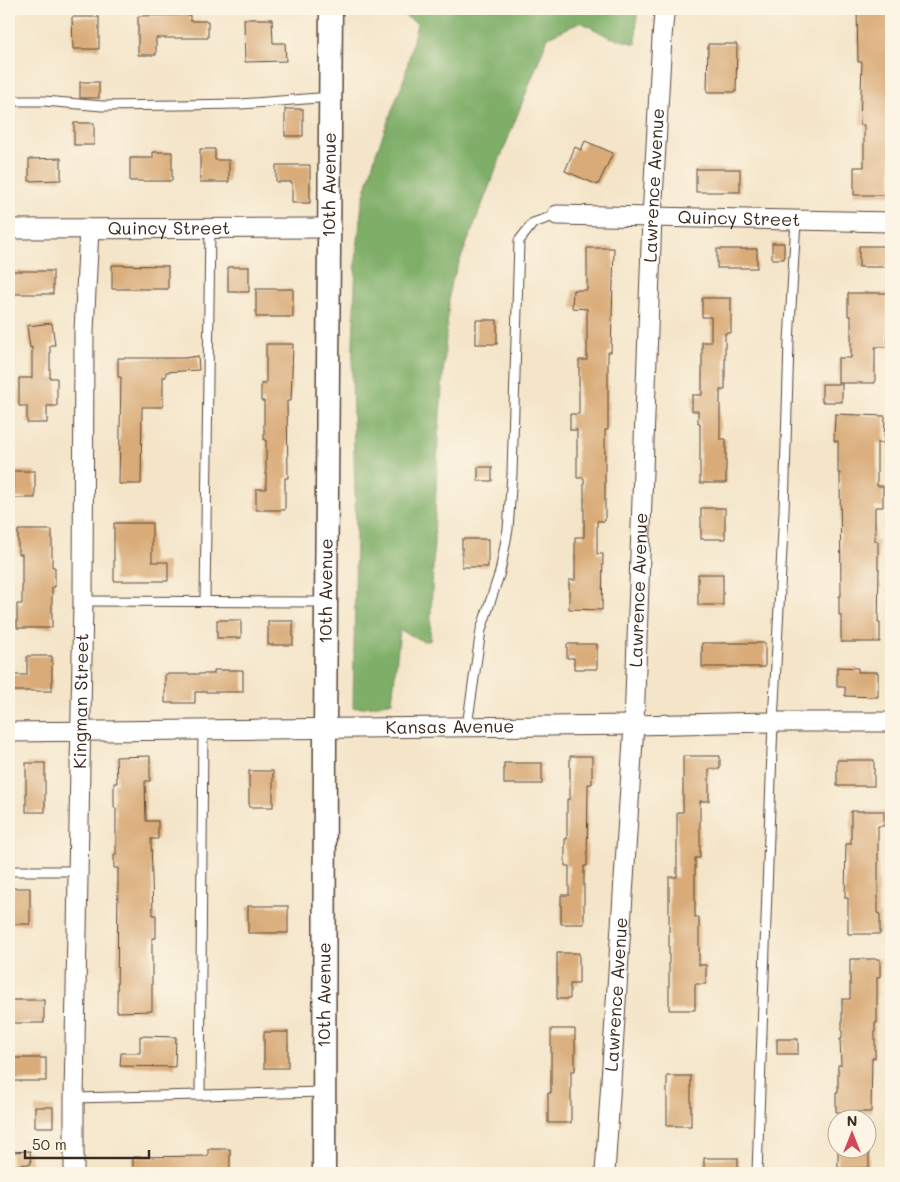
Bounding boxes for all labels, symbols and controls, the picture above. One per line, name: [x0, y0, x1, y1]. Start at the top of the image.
street label: Lawrence Avenue: [637, 107, 669, 263]
street label: 10th Avenue: [316, 132, 341, 238]
street label: Quincy Street: [677, 205, 800, 231]
street label: Quincy Street: [108, 215, 230, 240]
street label: Lawrence Avenue: [623, 512, 653, 668]
street label: 10th Avenue: [313, 538, 338, 644]
street label: Kingman Street: [67, 633, 93, 769]
street label: Kansas Avenue: [385, 713, 515, 739]
street label: Lawrence Avenue: [599, 916, 633, 1072]
street label: 10th Avenue: [311, 942, 336, 1048]
north arrow: [828, 1110, 878, 1160]
text: N: [847, 1111, 857, 1130]
scale bar: [25, 1127, 149, 1159]
text: 50 m: [32, 1134, 67, 1154]

